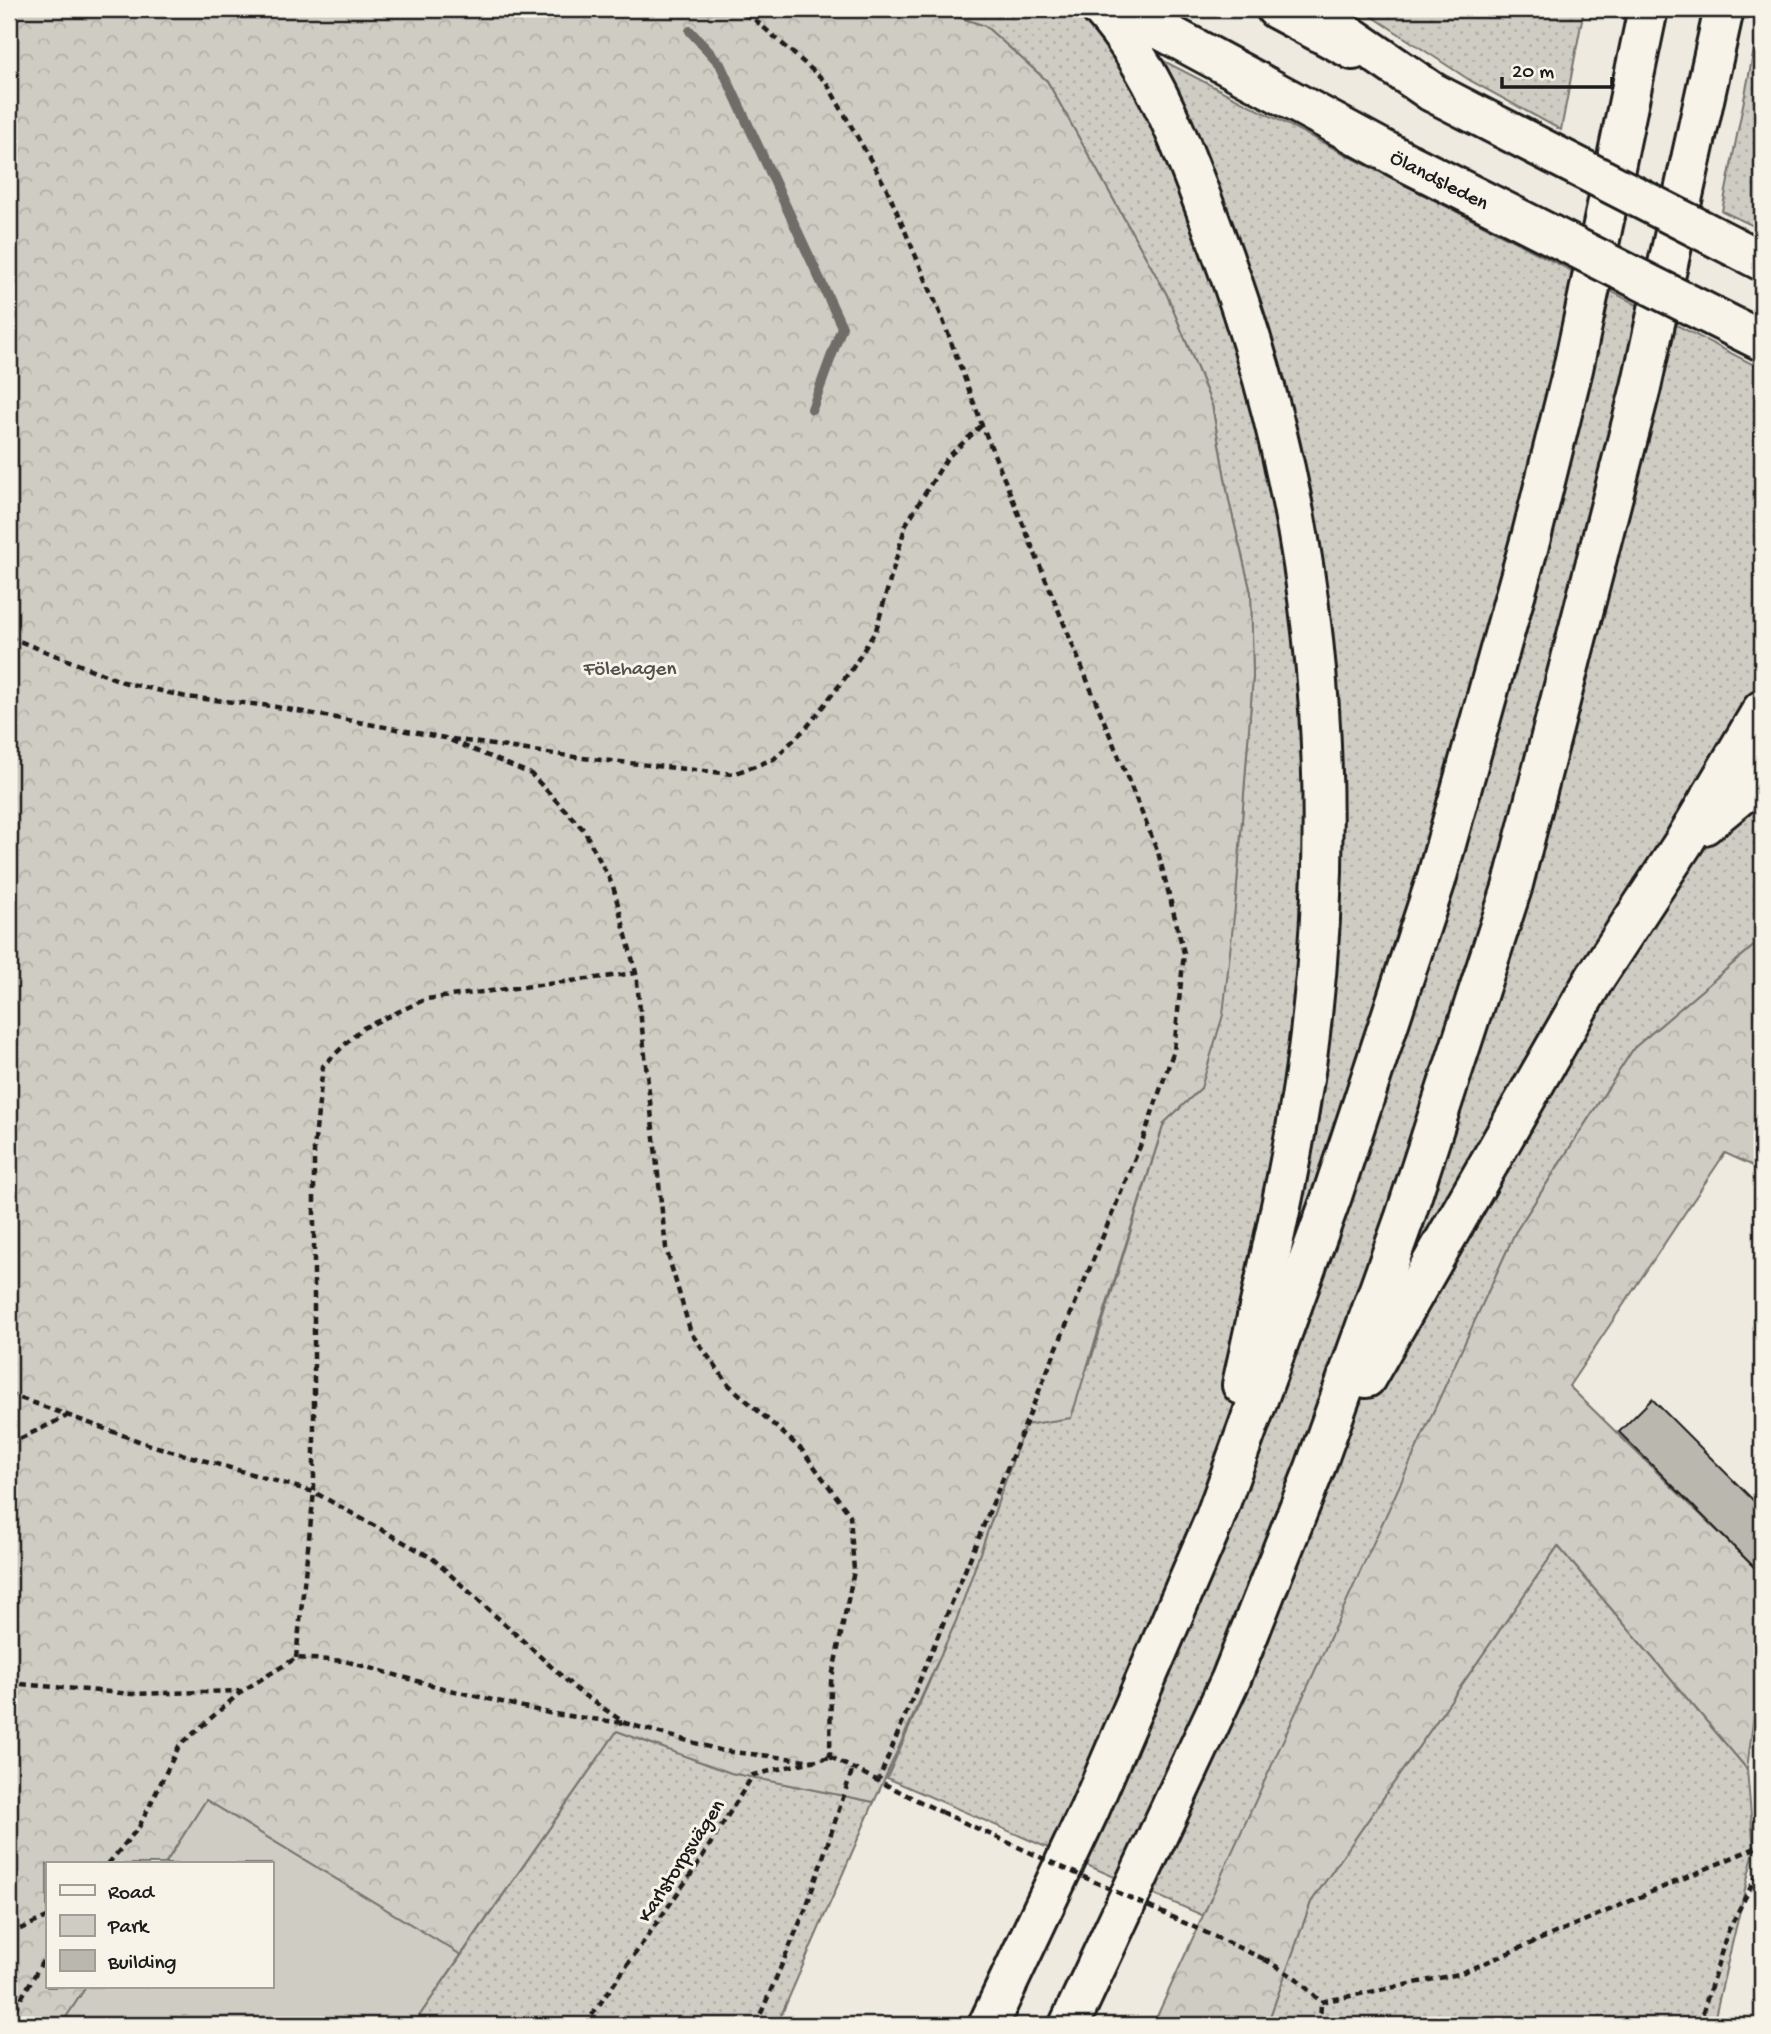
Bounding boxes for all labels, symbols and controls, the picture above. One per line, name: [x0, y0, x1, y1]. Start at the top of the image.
scale bar: [1502, 46, 1612, 90]
text: 20 m: [1512, 61, 1554, 86]
street label: Ölandsleden: [1385, 147, 1492, 218]
park label: Fölehagen: [583, 658, 676, 683]
street label: Karlstorpsvägen: [634, 1796, 732, 1928]
legend: [46, 1862, 273, 1988]
text: Road: [108, 1882, 156, 1907]
text: Park: [107, 1916, 151, 1941]
text: Building: [107, 1952, 177, 1977]

